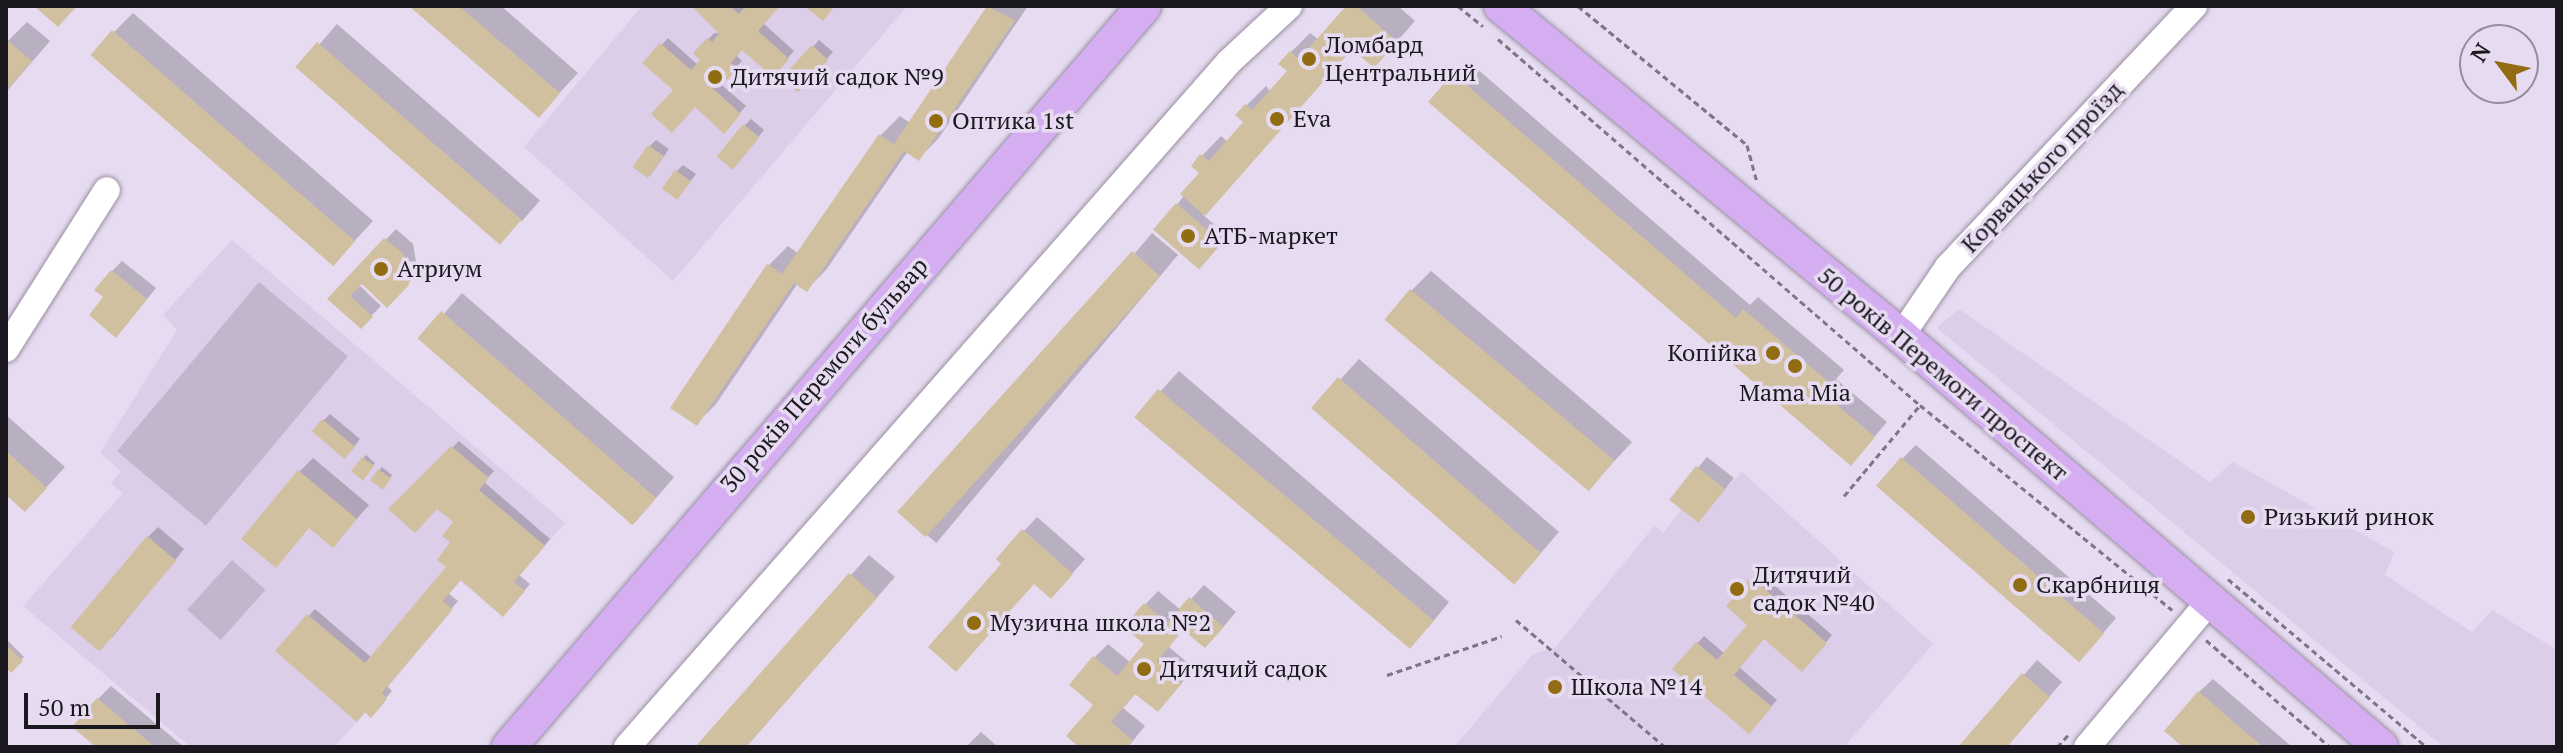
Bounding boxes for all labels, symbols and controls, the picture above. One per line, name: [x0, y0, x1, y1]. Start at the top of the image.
north arrow: [2459, 24, 2539, 104]
place label: Ломбард Центральний: [1325, 31, 1476, 87]
text: N: [2463, 37, 2497, 67]
marker: Ломбард Центральний: [1300, 50, 1318, 68]
place label: Дитячий садок №9: [731, 63, 944, 91]
marker: Дитячий садок №9: [706, 68, 724, 86]
street label: Корвацького проїзд: [1955, 75, 2129, 259]
place label: Eva: [1293, 105, 1331, 133]
place label: Оптика 1st: [952, 107, 1074, 135]
marker: Eva: [1268, 110, 1286, 128]
marker: Оптика 1st: [927, 112, 945, 130]
place label: АТБ-маркет: [1204, 222, 1338, 250]
marker: АТБ-маркет: [1179, 227, 1197, 245]
street label: 30 років Перемоги бульвар: [714, 252, 934, 498]
place label: Атриум: [397, 255, 482, 283]
marker: Атриум: [372, 260, 390, 278]
street label: 50 років Перемоги проспект: [1812, 261, 2074, 487]
place label: Копійка: [1667, 339, 1757, 367]
marker: Копійка: [1764, 344, 1782, 362]
marker: Mama Mia: [1786, 357, 1804, 375]
place label: Mama Mia: [1739, 379, 1851, 407]
place label: Ризький ринок: [2264, 503, 2434, 531]
marker: Ризький ринок: [2239, 508, 2257, 526]
place label: Дитячий садок №40: [1753, 561, 1875, 617]
place label: Скарбниця: [2036, 571, 2160, 599]
marker: Скарбниця: [2011, 576, 2029, 594]
marker: Дитячий садок №40: [1728, 580, 1746, 598]
place label: Музична школа №2: [990, 609, 1211, 637]
marker: Музична школа №2: [965, 614, 983, 632]
place label: Дитячий садок: [1160, 655, 1327, 683]
marker: Дитячий садок: [1135, 660, 1153, 678]
place label: Школа №14: [1571, 673, 1702, 701]
scale bar: [28, 677, 164, 727]
marker: Школа №14: [1546, 678, 1564, 696]
text: 50 m: [38, 691, 90, 723]

